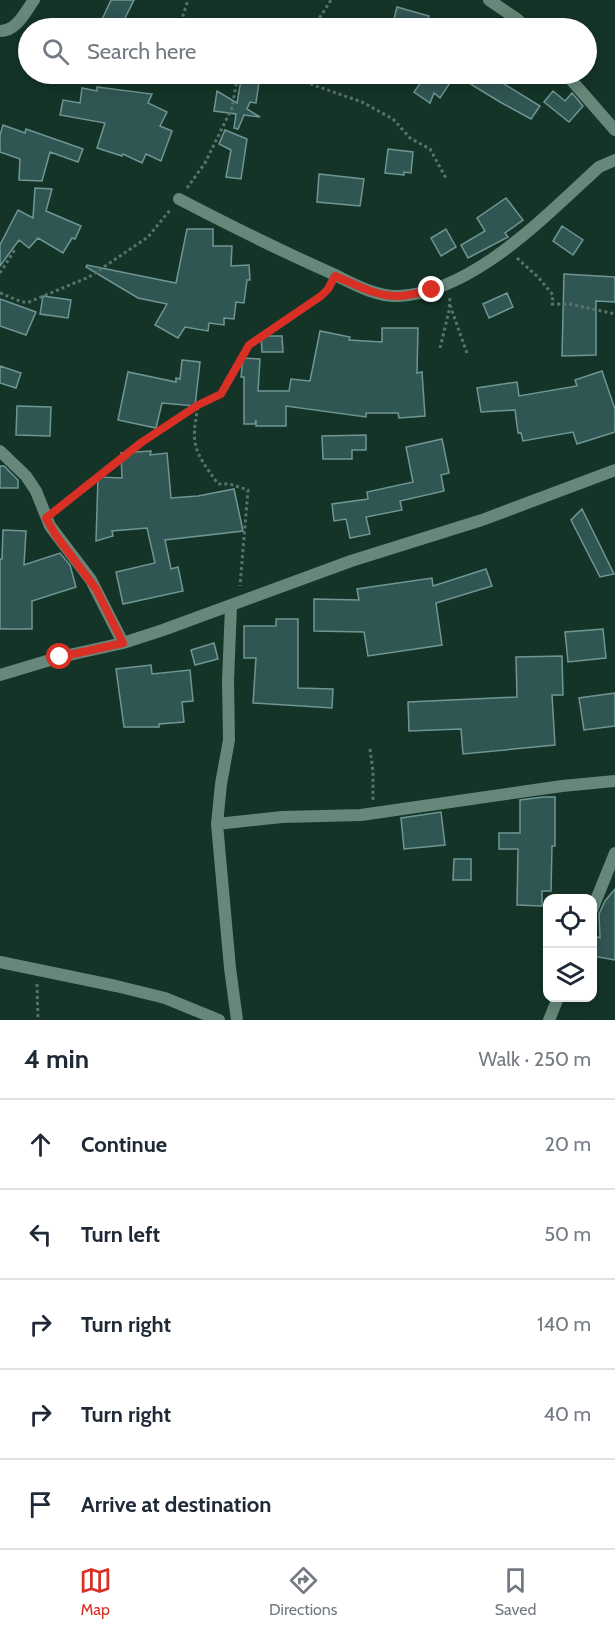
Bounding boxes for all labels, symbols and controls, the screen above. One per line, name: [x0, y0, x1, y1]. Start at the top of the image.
search box: [18, 18, 597, 84]
icon: search: [39, 35, 72, 68]
text: Search here: [87, 38, 196, 65]
route end: [418, 276, 444, 302]
route start: [46, 643, 72, 669]
map controls: [543, 894, 597, 1002]
button: locate: [543, 894, 597, 948]
button: layers: [543, 948, 597, 1002]
text: 4 min: [24, 1043, 89, 1075]
text: Walk · 250 m: [479, 1047, 591, 1071]
icon: ahead: [24, 1128, 57, 1161]
text: Continue: [81, 1131, 167, 1158]
text: 20 m: [545, 1132, 591, 1156]
icon: left: [24, 1218, 57, 1251]
text: Turn left: [81, 1221, 160, 1248]
text: 50 m: [544, 1222, 591, 1246]
icon: right: [24, 1308, 57, 1341]
text: Turn right: [81, 1311, 171, 1338]
text: 140 m: [537, 1312, 591, 1336]
icon: right: [24, 1398, 57, 1431]
text: Turn right: [81, 1401, 171, 1428]
text: 40 m: [543, 1402, 591, 1426]
icon: arrive: [24, 1488, 57, 1521]
text: Arrive at destination: [81, 1491, 271, 1518]
tab: Map: [79, 1564, 112, 1619]
tab: Directions: [269, 1564, 337, 1619]
tab: Saved: [495, 1564, 536, 1619]

